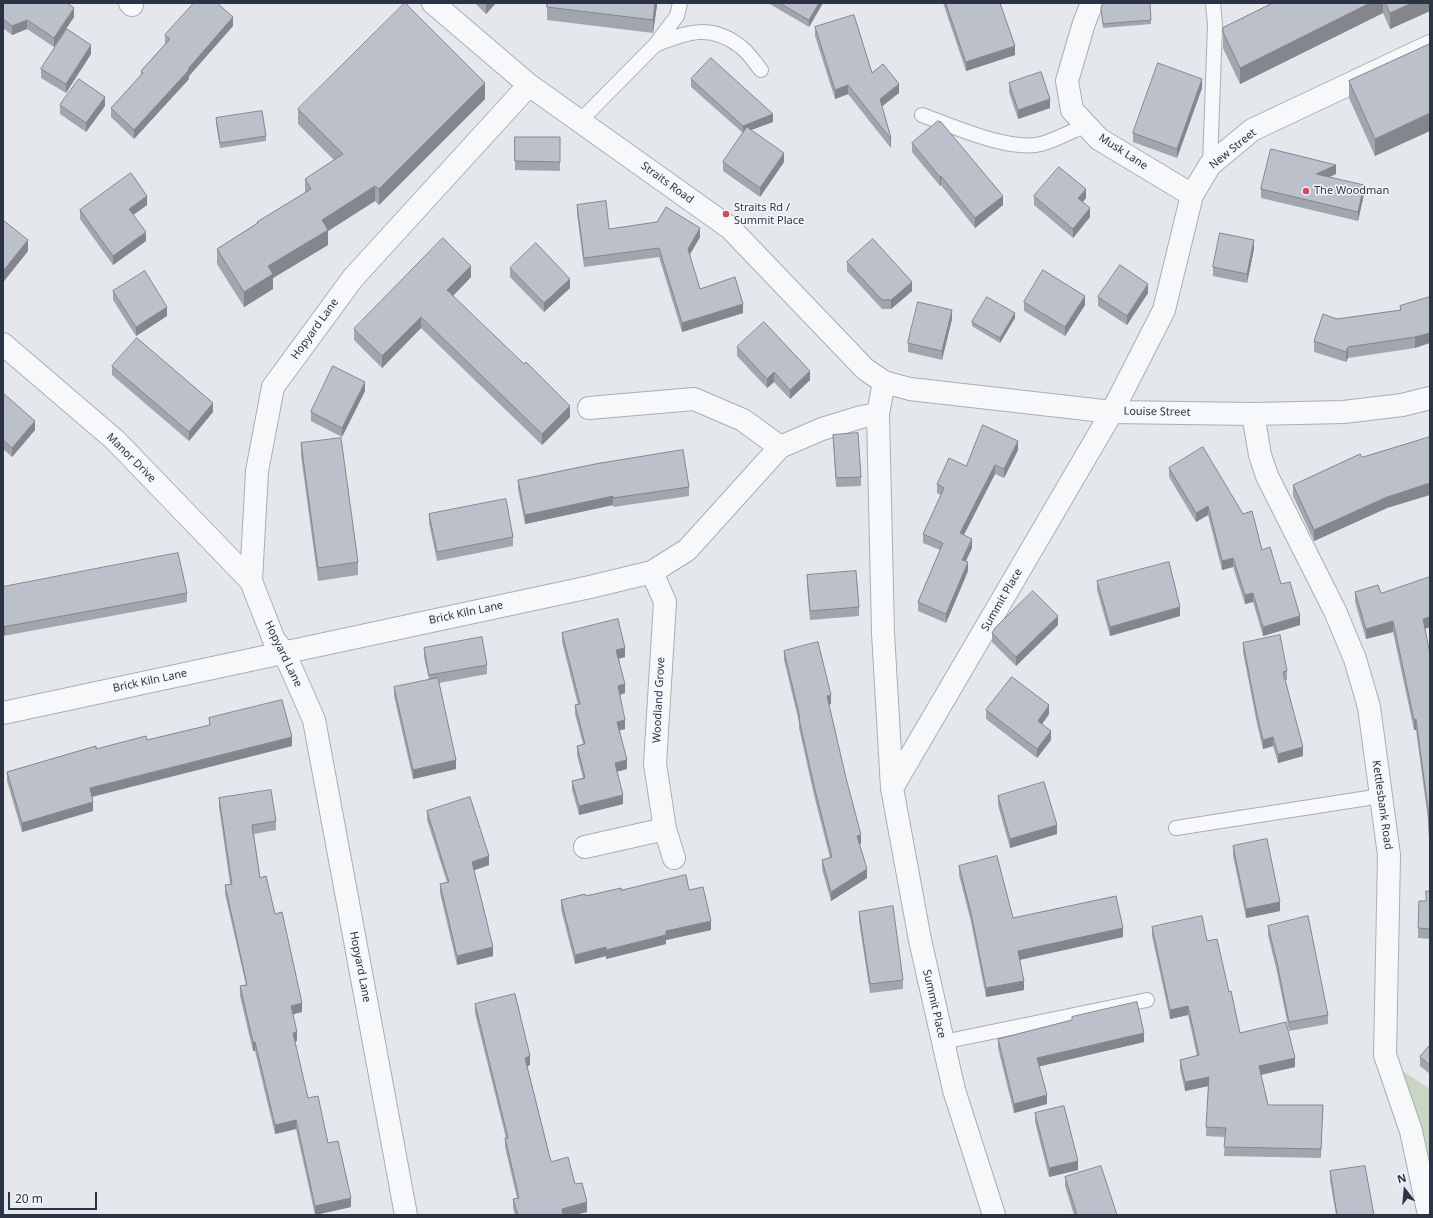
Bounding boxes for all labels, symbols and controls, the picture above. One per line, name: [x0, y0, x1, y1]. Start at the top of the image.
street label: New Street: [1207, 126, 1259, 172]
street label: Musk Lane: [1096, 131, 1150, 173]
street label: Straits Road: [638, 159, 696, 207]
place label: The Woodman: [1314, 184, 1389, 198]
marker: The Woodman: [1301, 186, 1311, 196]
place label: Straits Rd / Summit Place: [734, 201, 804, 227]
marker: Straits Rd / Summit Place: [721, 209, 731, 219]
street label: Hopyard Lane: [288, 296, 342, 362]
street label: Louise Street: [1123, 405, 1191, 419]
street label: Manor Drive: [104, 431, 158, 485]
street label: Summit Place: [979, 566, 1025, 634]
street label: Brick Kiln Lane: [428, 599, 504, 627]
street label: Hopyard Lane: [261, 619, 305, 689]
street label: Woodland Grove: [650, 657, 668, 743]
street label: Brick Kiln Lane: [112, 667, 188, 695]
street label: Kettlesbank Road: [1369, 759, 1395, 851]
street label: Hopyard Lane: [347, 930, 373, 1004]
street label: Summit Place: [920, 968, 948, 1040]
north arrow: [1385, 1170, 1425, 1210]
text: N: [1395, 1170, 1408, 1186]
scale bar: [10, 1184, 99, 1210]
text: 20 m: [15, 1190, 43, 1207]

